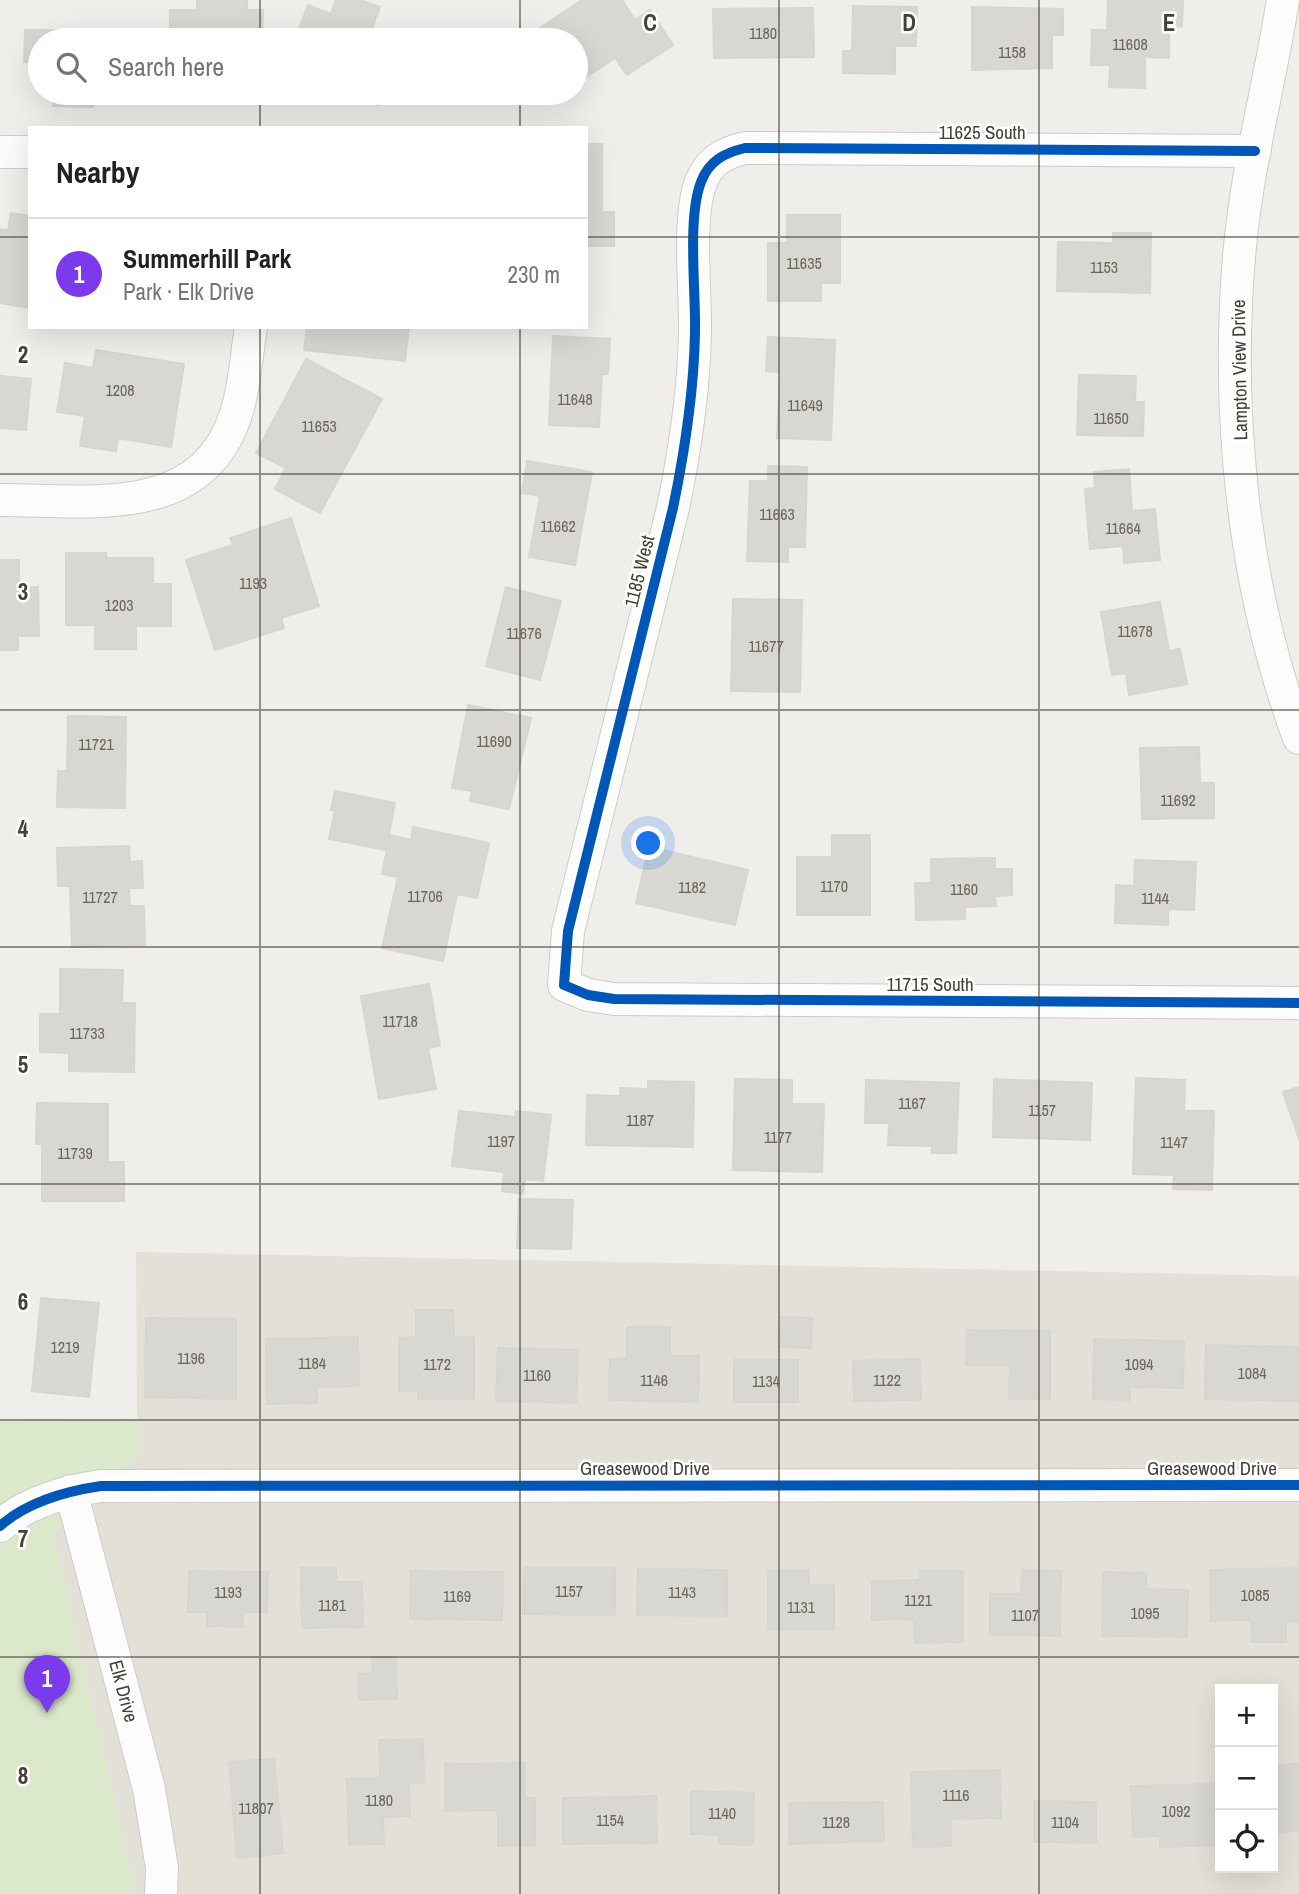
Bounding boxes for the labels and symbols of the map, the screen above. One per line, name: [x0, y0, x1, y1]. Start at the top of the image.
text: C: [643, 7, 657, 38]
text: D: [902, 7, 916, 38]
text: E: [1163, 7, 1175, 38]
house number: 1180: [749, 22, 777, 44]
house number: 11608: [1112, 33, 1148, 55]
house number: 1158: [998, 41, 1026, 63]
street label: 11625 South: [938, 119, 1026, 145]
house number: 11635: [786, 252, 822, 274]
house number: 1153: [1090, 256, 1118, 278]
street label: Lampton View Drive: [1225, 299, 1253, 441]
text: 2: [18, 339, 28, 370]
house number: 1208: [105, 379, 135, 401]
house number: 11648: [557, 388, 593, 410]
house number: 11649: [787, 394, 823, 416]
house number: 11650: [1093, 407, 1129, 429]
house number: 11653: [301, 415, 337, 437]
house number: 11663: [759, 503, 795, 525]
house number: 11662: [540, 515, 576, 537]
house number: 11664: [1105, 517, 1141, 539]
street label: 1185 West: [618, 532, 661, 610]
house number: 1193: [239, 572, 267, 594]
text: 3: [18, 576, 28, 607]
house number: 1203: [104, 594, 134, 616]
house number: 11678: [1117, 620, 1153, 642]
house number: 11676: [506, 622, 542, 644]
house number: 11677: [748, 635, 784, 657]
house number: 11690: [476, 730, 512, 752]
house number: 11721: [78, 733, 114, 755]
house number: 11692: [1160, 789, 1196, 811]
text: 4: [18, 813, 29, 844]
your location: [631, 826, 665, 860]
house number: 1170: [820, 875, 848, 897]
house number: 1182: [678, 876, 706, 898]
house number: 1160: [950, 878, 978, 900]
house number: 11706: [407, 885, 443, 907]
house number: 11727: [82, 886, 118, 908]
house number: 1144: [1141, 887, 1169, 909]
street label: 11715 South: [886, 971, 974, 997]
house number: 11718: [382, 1010, 418, 1032]
house number: 11733: [69, 1022, 105, 1044]
text: 5: [18, 1049, 28, 1080]
house number: 1167: [898, 1092, 926, 1114]
house number: 1157: [1028, 1099, 1056, 1121]
house number: 1187: [626, 1109, 654, 1131]
house number: 1177: [764, 1126, 792, 1148]
house number: 1197: [487, 1130, 515, 1152]
house number: 1147: [1160, 1131, 1188, 1153]
house number: 11739: [57, 1142, 93, 1164]
text: 6: [18, 1286, 28, 1317]
house number: 1219: [50, 1336, 80, 1358]
house number: 1196: [177, 1347, 205, 1369]
house number: 1184: [298, 1352, 326, 1374]
house number: 1172: [423, 1353, 451, 1375]
house number: 1094: [1124, 1353, 1154, 1375]
house number: 1084: [1237, 1362, 1267, 1384]
house number: 1160: [523, 1364, 551, 1386]
house number: 1146: [640, 1369, 668, 1391]
house number: 1122: [873, 1369, 901, 1391]
house number: 1134: [752, 1370, 780, 1392]
street label: Greasewood Drive: [580, 1455, 710, 1481]
street label: Greasewood Drive: [1147, 1455, 1277, 1481]
text: 7: [18, 1523, 28, 1554]
house number: 1157: [555, 1580, 583, 1602]
house number: 1193: [214, 1581, 242, 1603]
house number: 1143: [668, 1581, 696, 1603]
house number: 1085: [1240, 1584, 1270, 1606]
house number: 1169: [443, 1585, 471, 1607]
house number: 1121: [904, 1589, 933, 1611]
house number: 1181: [318, 1594, 347, 1616]
house number: 1131: [787, 1596, 816, 1618]
house number: 1095: [1130, 1602, 1160, 1624]
house number: 1107: [1011, 1604, 1039, 1626]
pin: 1: [24, 1655, 70, 1713]
street label: Elk Drive: [103, 1657, 145, 1725]
text: 8: [18, 1760, 28, 1791]
house number: 1116: [942, 1784, 970, 1806]
house number: 1180: [365, 1789, 393, 1811]
house number: 11807: [238, 1797, 274, 1819]
house number: 1092: [1161, 1800, 1191, 1822]
house number: 1140: [708, 1802, 736, 1824]
house number: 1154: [596, 1809, 624, 1831]
house number: 1128: [822, 1811, 850, 1833]
house number: 1104: [1051, 1811, 1079, 1833]

